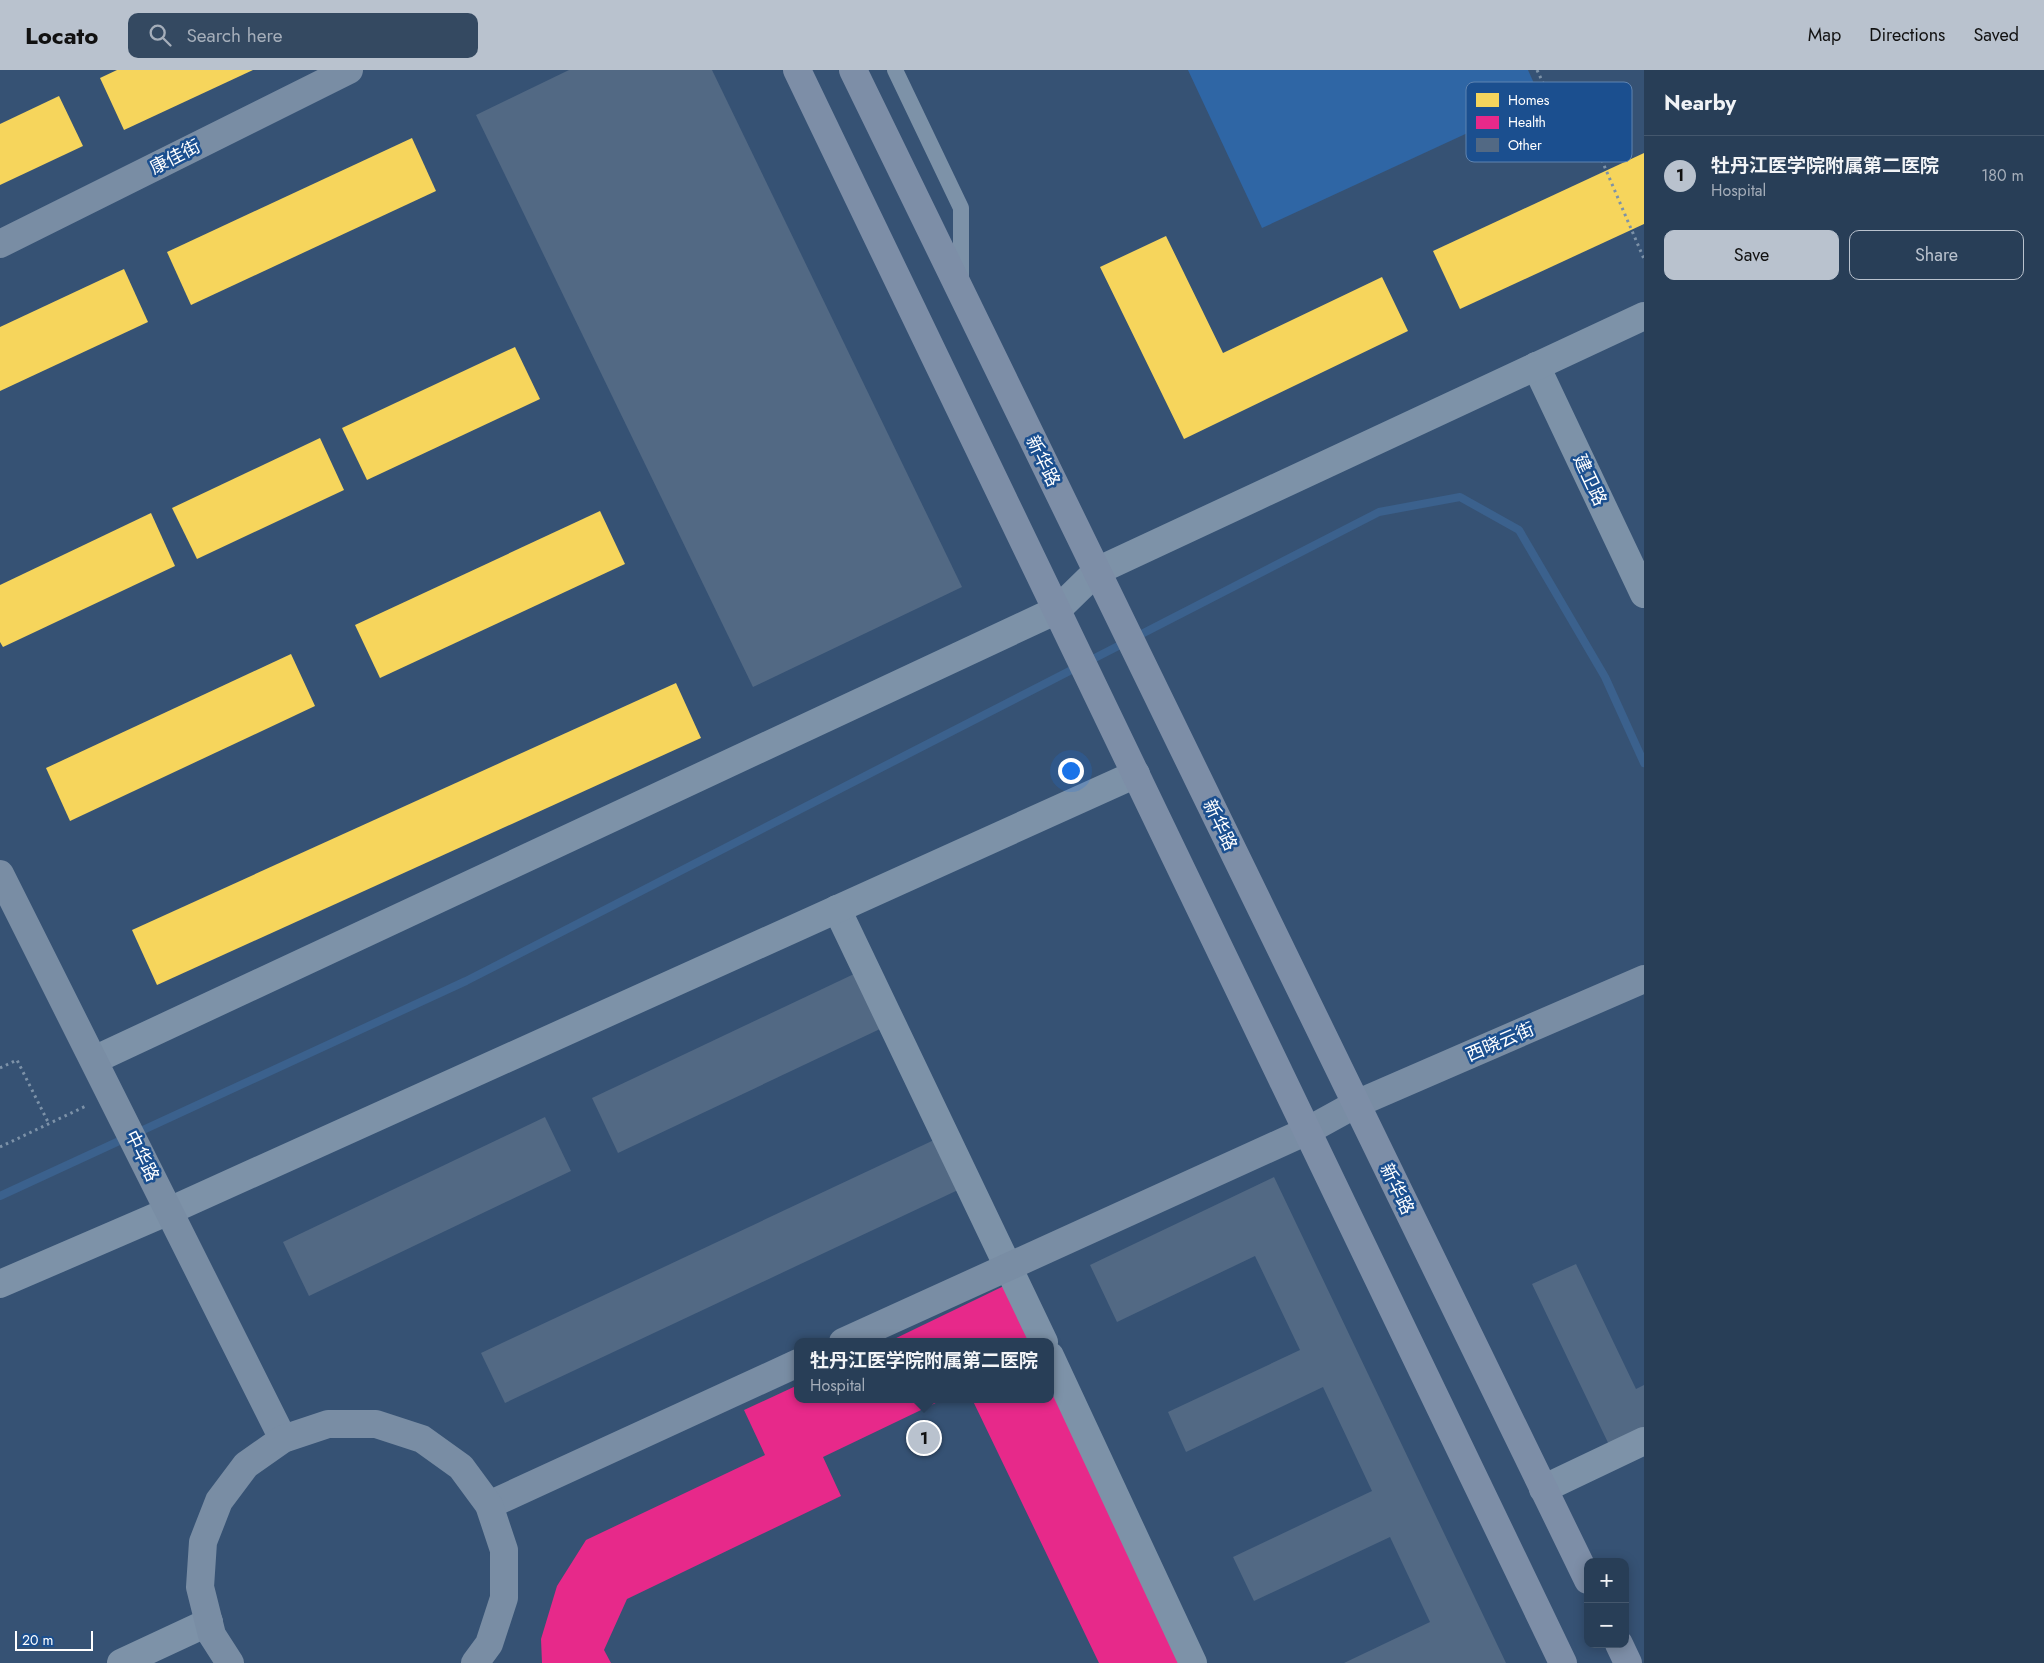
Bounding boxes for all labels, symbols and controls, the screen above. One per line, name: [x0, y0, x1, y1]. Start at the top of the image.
search box: [128, 13, 478, 58]
text: Locato: [25, 18, 98, 53]
icon: search: [146, 21, 174, 49]
text: Search here: [186, 22, 283, 49]
text: Map: [1808, 22, 1841, 48]
text: Directions: [1869, 22, 1945, 48]
text: Saved: [1973, 22, 2019, 48]
legend: [1466, 82, 1632, 162]
text: Nearby: [1664, 88, 1736, 118]
text: Homes: [1508, 90, 1550, 110]
text: Health: [1508, 112, 1546, 132]
street label: 康佳街: [145, 133, 205, 181]
text: Other: [1508, 135, 1542, 155]
text: 牡丹江医学院附属第二医院: [1711, 152, 1939, 179]
text: 1: [1676, 164, 1684, 187]
text: 180 m: [1981, 164, 2024, 187]
text: Hospital: [1711, 179, 1766, 202]
button: Save: [1664, 230, 1839, 280]
button: Share: [1849, 230, 2024, 280]
street label: 新华路: [1019, 431, 1067, 491]
street label: 建卫路: [1567, 450, 1613, 510]
your location: [1058, 758, 1084, 784]
street label: 新华路: [1196, 795, 1244, 855]
street label: 西晓云街: [1462, 1016, 1538, 1068]
street label: 中华路: [118, 1126, 166, 1186]
street label: 新华路: [1373, 1159, 1421, 1219]
popup: [794, 1338, 1054, 1403]
text: 牡丹江医学院附属第二医院: [810, 1347, 1038, 1374]
text: Hospital: [810, 1374, 865, 1397]
pin: 1: [908, 1419, 940, 1457]
map controls: [1584, 1558, 1629, 1648]
button: +: [1584, 1558, 1629, 1603]
button: −: [1584, 1603, 1629, 1648]
scale bar: [15, 1628, 92, 1651]
text: 20 m: [22, 1630, 54, 1650]

